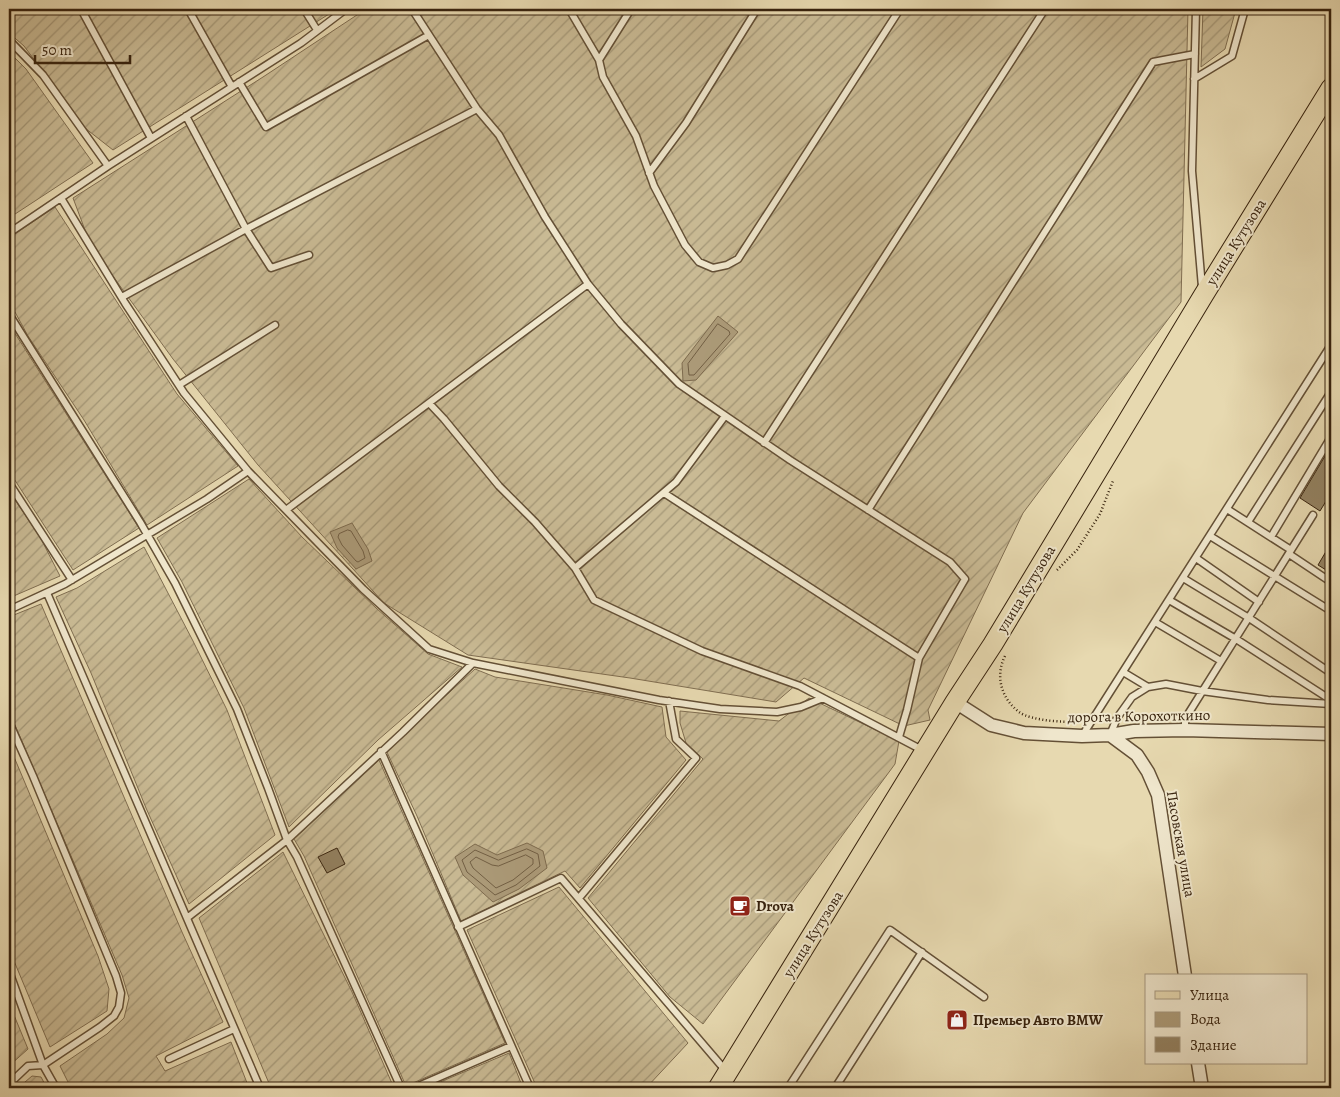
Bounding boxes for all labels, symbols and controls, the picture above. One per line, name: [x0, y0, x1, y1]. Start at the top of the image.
scale bar: [35, 32, 130, 64]
text: 50 m: [42, 40, 72, 60]
street label: улица Кутузова: [1201, 195, 1271, 290]
street label: улица Кутузова: [991, 541, 1060, 637]
street label: дорога в Корохоткино: [1066, 705, 1211, 727]
street label: Пасовская улица: [1162, 789, 1200, 899]
street label: улица Кутузова: [778, 887, 848, 982]
cafe icon: Drova: [728, 894, 752, 918]
place label: Drova: [756, 896, 795, 916]
legend: [1145, 974, 1308, 1064]
text: Улица: [1190, 985, 1229, 1005]
shop icon: Премьер Авто BMW: [945, 1008, 969, 1032]
text: Вода: [1190, 1009, 1221, 1029]
place label: Премьер Авто BMW: [973, 1010, 1104, 1030]
text: Здание: [1190, 1035, 1237, 1055]

